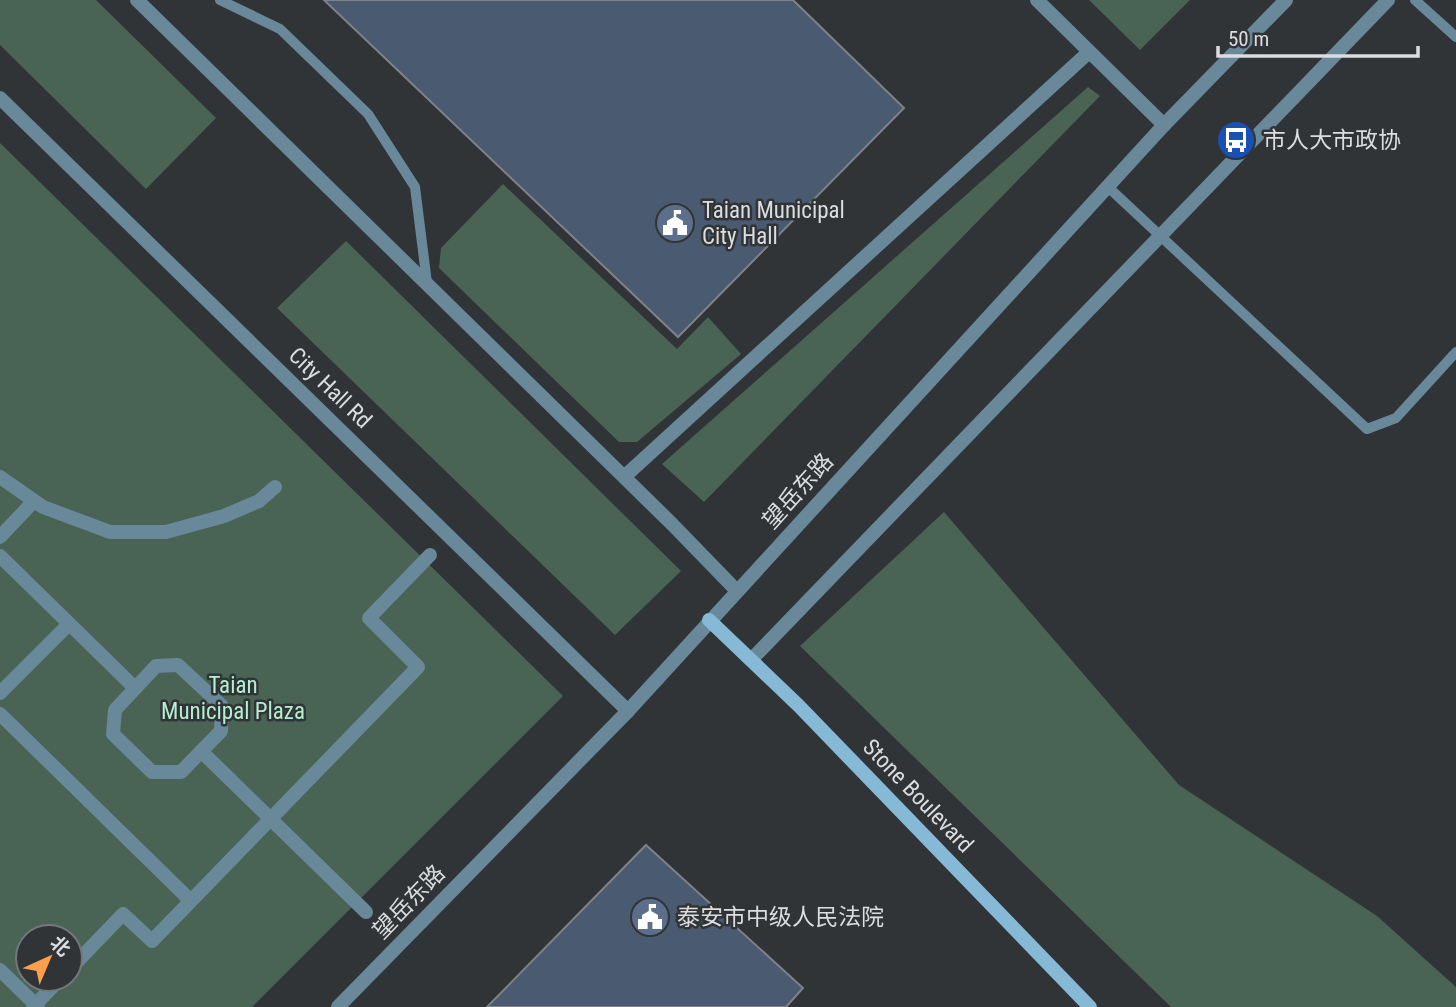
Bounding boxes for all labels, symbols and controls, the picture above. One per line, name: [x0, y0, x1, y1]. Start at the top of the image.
scale bar: [1218, 14, 1418, 58]
text: 50 m: [1228, 27, 1269, 51]
bus stop icon: 市人大市政协: [1215, 119, 1257, 161]
place label: 市人大市政协: [1263, 127, 1401, 154]
place label: Taian Municipal City Hall: [702, 197, 845, 250]
public building icon: Taian Municipal City Hall: [654, 202, 696, 244]
street label: City Hall Rd: [283, 342, 377, 434]
street label: 望岳东路: [757, 448, 839, 534]
park label: Taian Municipal Plaza: [161, 672, 305, 725]
street label: Stone Boulevard: [857, 734, 979, 858]
street label: 望岳东路: [367, 860, 451, 944]
public building icon: 泰安市中级人民法院: [629, 896, 671, 938]
place label: 泰安市中级人民法院: [677, 904, 884, 931]
north arrow: [14, 923, 84, 993]
text: 北: [46, 931, 75, 961]

